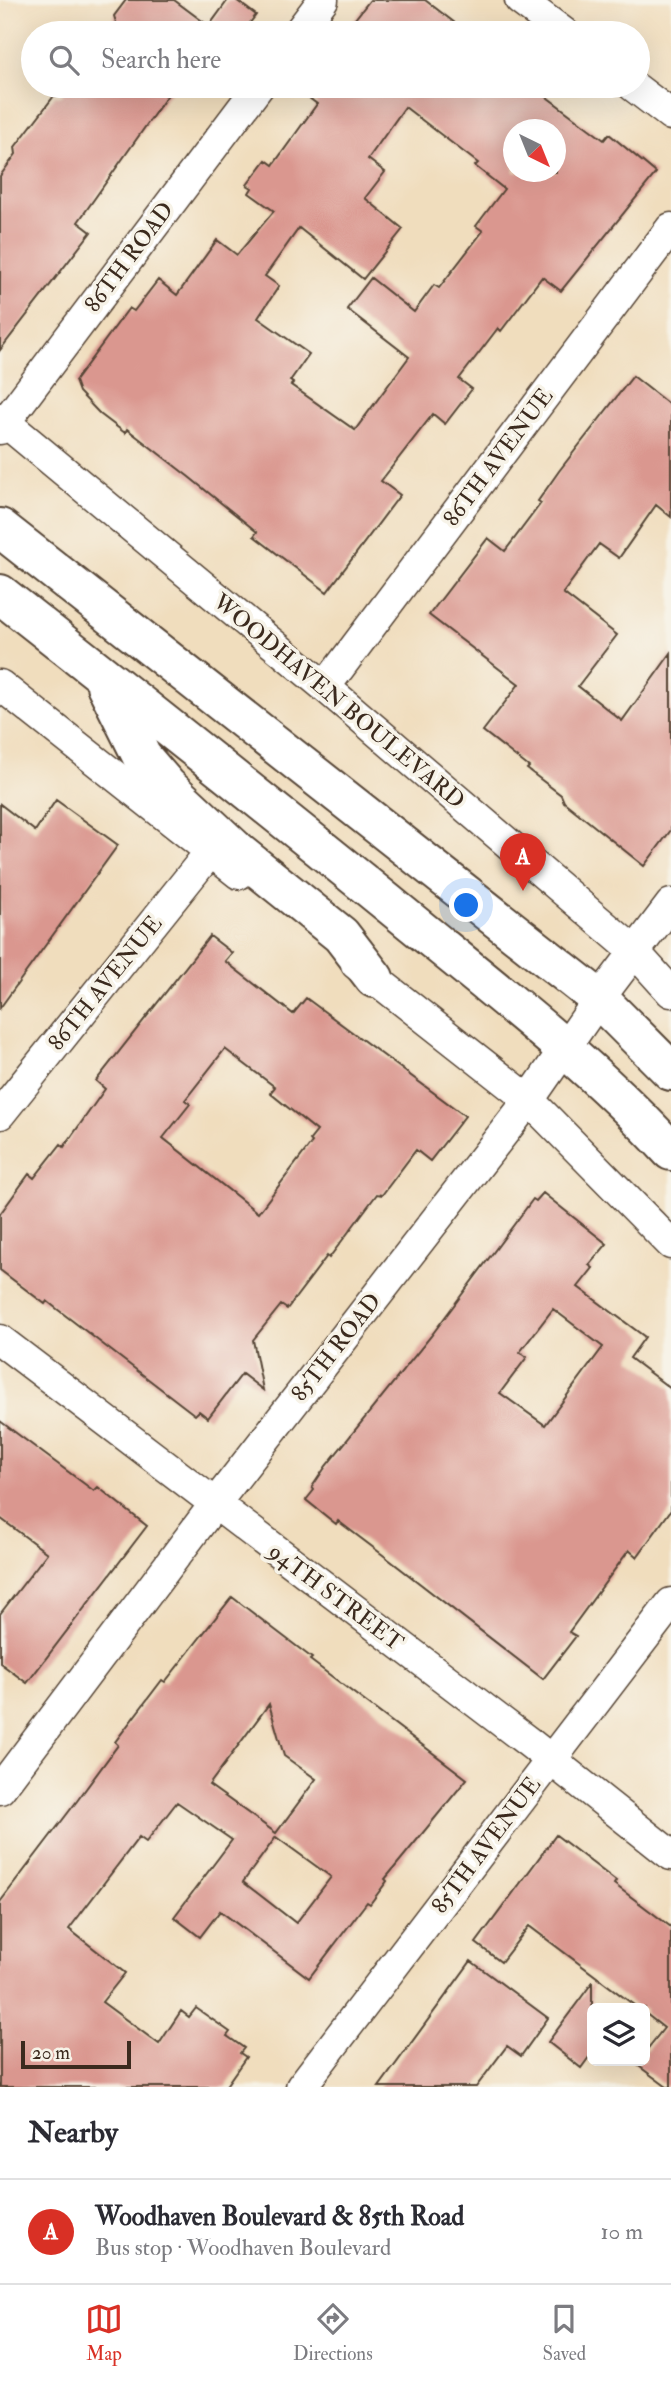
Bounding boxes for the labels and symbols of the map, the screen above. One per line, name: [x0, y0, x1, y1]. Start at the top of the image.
north arrow: [503, 119, 566, 182]
street label: 86TH ROAD: [78, 196, 180, 318]
street label: 86TH AVENUE: [437, 382, 559, 532]
street label: WOODHAVEN BOULEVARD: [206, 586, 471, 815]
pin: A: [500, 833, 546, 891]
your location: [449, 888, 483, 922]
street label: 86TH AVENUE: [42, 910, 168, 1056]
street label: 85TH ROAD: [285, 1287, 387, 1407]
street label: 94TH STREET: [261, 1536, 409, 1657]
street label: 85TH AVENUE: [425, 1771, 547, 1919]
scale bar: [21, 2038, 131, 2070]

